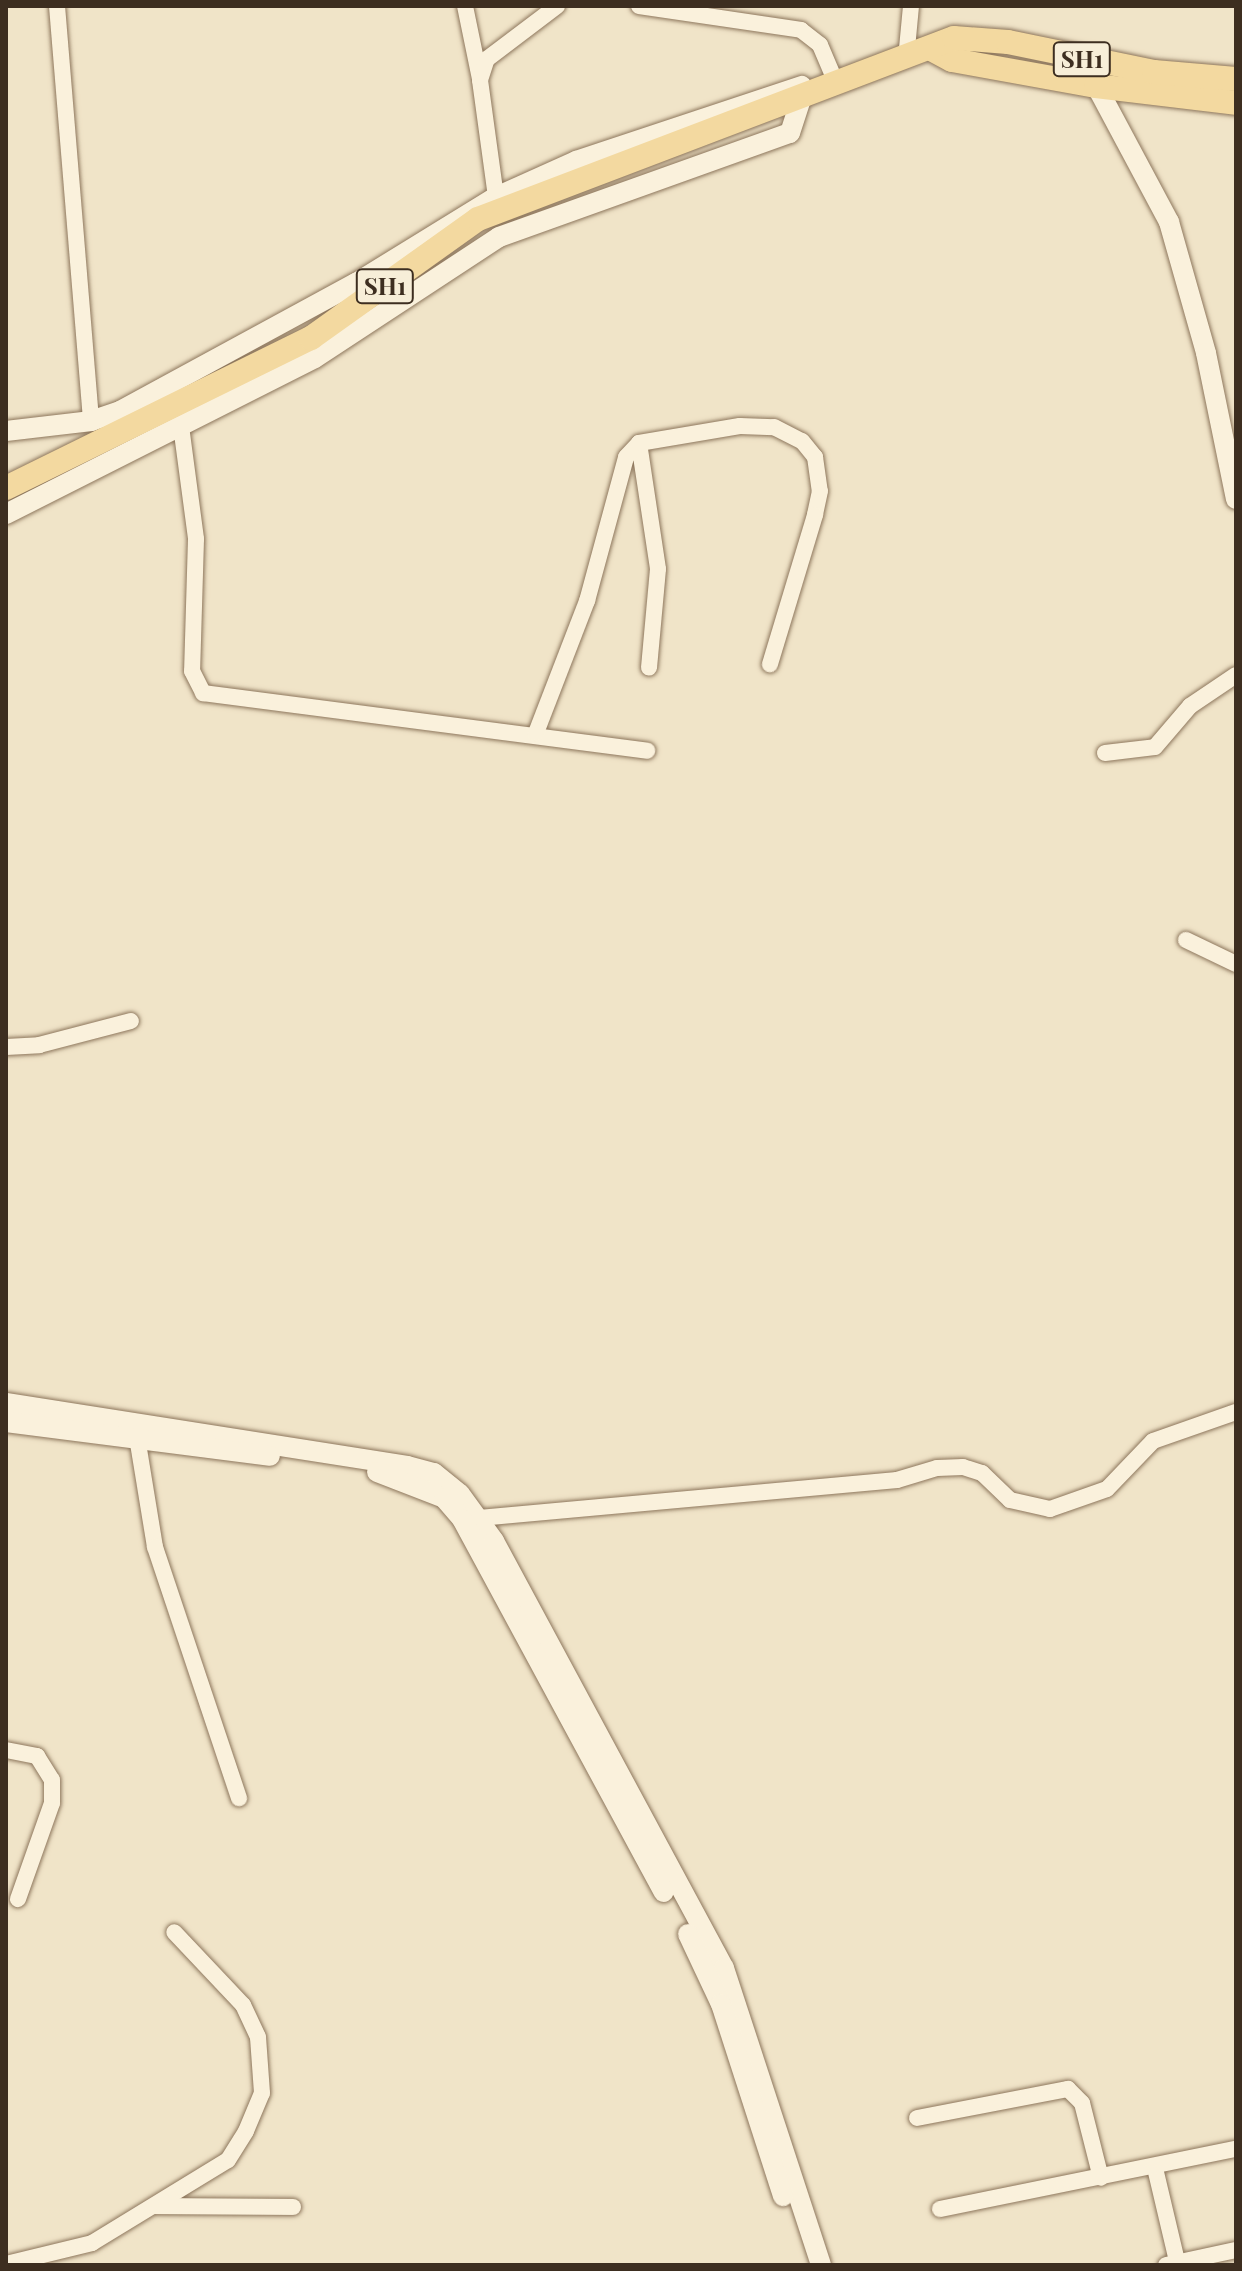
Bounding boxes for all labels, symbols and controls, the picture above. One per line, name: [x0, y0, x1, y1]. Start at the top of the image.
road number: SH1: [1052, 39, 1112, 79]
road number: SH1: [355, 266, 415, 306]

